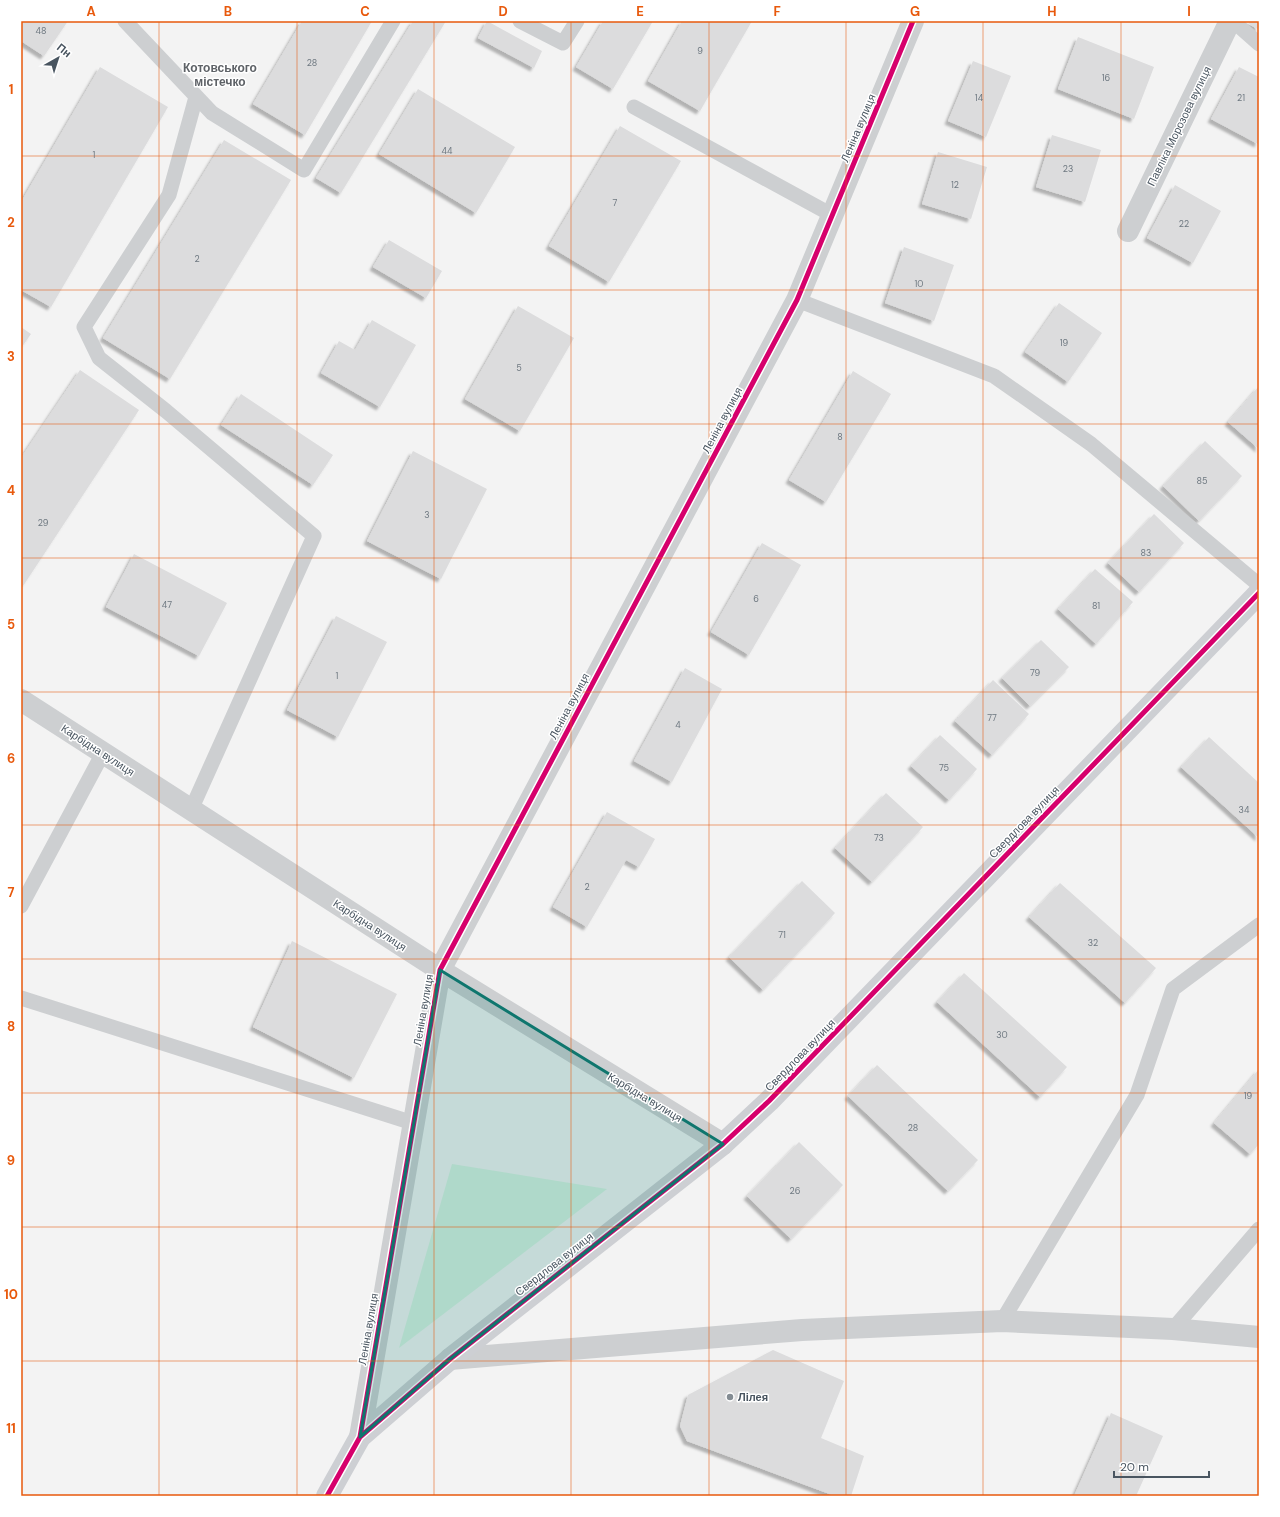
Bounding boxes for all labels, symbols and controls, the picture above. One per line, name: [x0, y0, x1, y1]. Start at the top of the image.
text: A: [86, 3, 96, 20]
text: B: [224, 3, 232, 20]
text: C: [360, 3, 370, 20]
text: D: [498, 3, 508, 20]
text: E: [636, 3, 644, 20]
text: F: [773, 3, 781, 20]
text: G: [910, 3, 920, 20]
text: H: [1047, 3, 1057, 20]
text: I: [1187, 3, 1191, 20]
house number: 48: [36, 25, 46, 37]
north arrow: [38, 38, 78, 78]
text: Пн: [54, 40, 74, 60]
house number: 9: [697, 45, 703, 57]
house number: 28: [307, 57, 317, 69]
district label: Котовського містечко: [183, 60, 257, 90]
street label: Павліка Морозова вулиця: [1144, 64, 1214, 188]
house number: 16: [1102, 72, 1111, 84]
text: 1: [9, 81, 13, 98]
street label: Леніна вулиця: [837, 92, 879, 164]
house number: 14: [975, 92, 984, 104]
house number: 21: [1237, 92, 1245, 104]
house number: 44: [442, 145, 453, 157]
house number: 1: [93, 149, 96, 161]
house number: 23: [1063, 163, 1073, 175]
house number: 12: [951, 179, 959, 191]
house number: 7: [613, 197, 618, 209]
text: 2: [7, 214, 15, 231]
house number: 22: [1179, 218, 1189, 230]
house number: 2: [194, 253, 200, 265]
house number: 10: [915, 278, 923, 290]
house number: 19: [1060, 337, 1069, 349]
text: 3: [7, 348, 15, 365]
house number: 5: [516, 362, 522, 374]
street label: Леніна вулиця: [699, 385, 745, 455]
house number: 8: [837, 431, 843, 443]
house number: 85: [1197, 475, 1207, 487]
text: 4: [7, 482, 15, 499]
house number: 3: [424, 509, 430, 521]
house number: 29: [38, 517, 49, 529]
house number: 83: [1141, 547, 1151, 559]
house number: 6: [753, 593, 759, 605]
house number: 47: [162, 599, 172, 611]
house number: 81: [1092, 600, 1100, 612]
text: 5: [7, 616, 15, 633]
house number: 79: [1030, 667, 1040, 679]
house number: 1: [336, 670, 339, 682]
street label: Леніна вулиця: [546, 671, 592, 741]
house number: 77: [987, 712, 997, 724]
house number: 4: [675, 719, 681, 731]
street label: Карбідна вулиця: [59, 721, 137, 779]
text: 6: [7, 750, 15, 767]
house number: 75: [939, 762, 949, 774]
street label: Свердлова вулиця: [986, 783, 1062, 861]
house number: 34: [1239, 804, 1250, 816]
house number: 73: [874, 832, 884, 844]
house number: 2: [584, 881, 590, 893]
text: 7: [8, 884, 15, 901]
street label: Карбідна вулиця: [331, 896, 409, 954]
house number: 71: [778, 929, 786, 941]
house number: 32: [1088, 937, 1098, 949]
street label: Леніна вулиця: [410, 973, 436, 1047]
street label: Свердлова вулиця: [762, 1016, 838, 1094]
text: 8: [7, 1018, 15, 1035]
house number: 30: [996, 1029, 1008, 1041]
street label: Карбідна вулиця: [605, 1069, 685, 1125]
house number: 19: [1244, 1090, 1253, 1102]
house number: 28: [908, 1122, 918, 1134]
text: 9: [7, 1152, 15, 1169]
house number: 26: [790, 1185, 801, 1197]
street label: Свердлова вулиця: [512, 1229, 596, 1299]
text: 10: [4, 1286, 18, 1303]
street label: Леніна вулиця: [355, 1292, 381, 1366]
place label: Лілея: [738, 1390, 768, 1404]
marker: Лілея: [725, 1392, 735, 1402]
text: 11: [6, 1420, 16, 1437]
scale bar: [1114, 1453, 1209, 1479]
text: 20 m: [1120, 1459, 1149, 1475]

